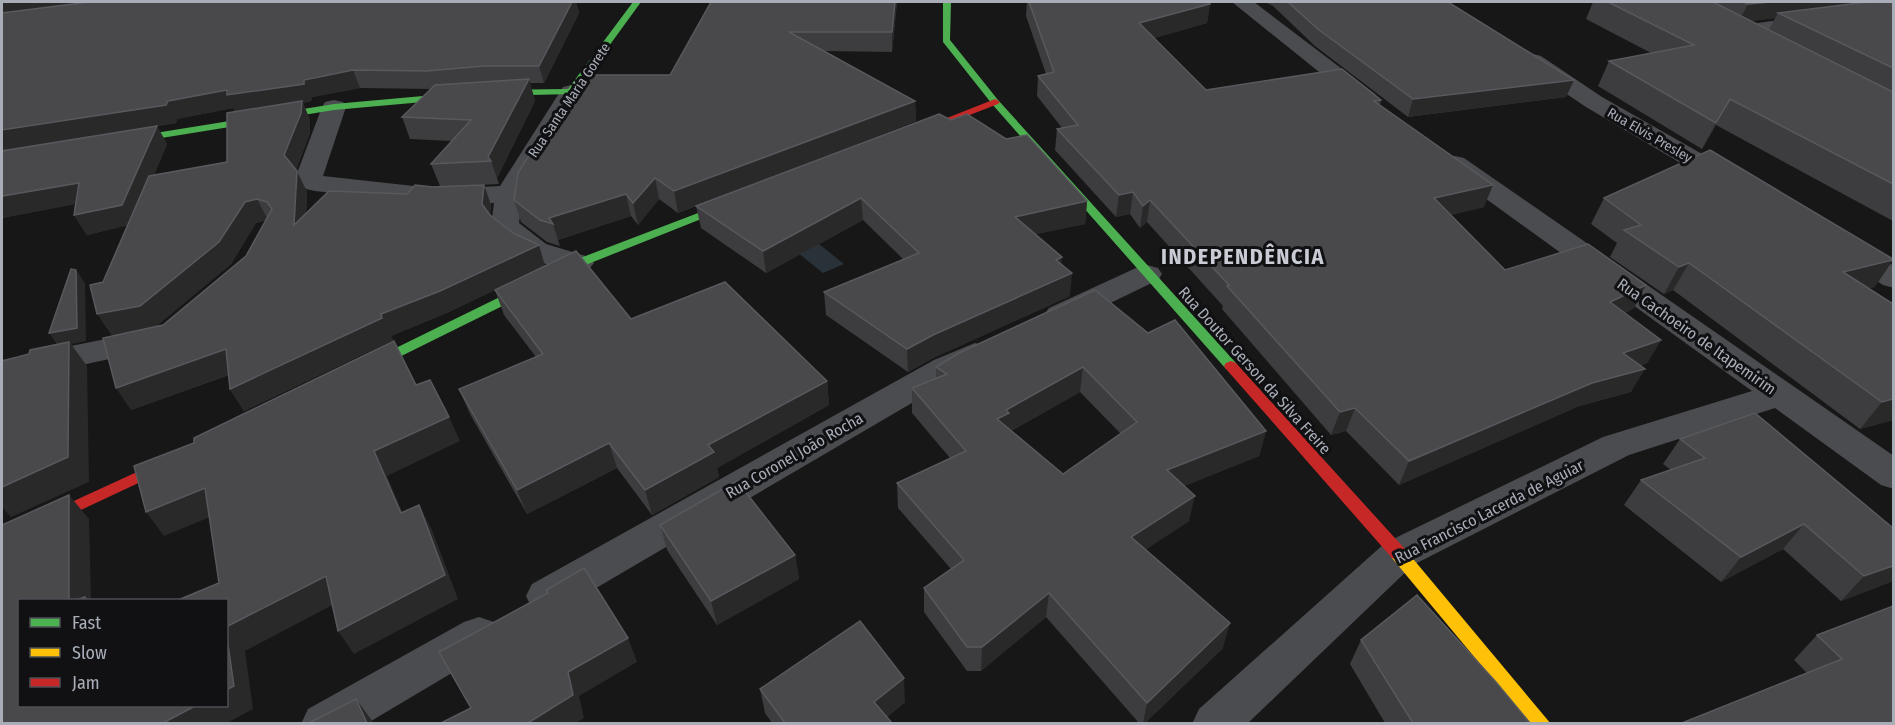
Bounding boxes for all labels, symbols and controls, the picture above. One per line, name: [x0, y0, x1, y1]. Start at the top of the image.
street label: Rua Santa Maria Gorete: [525, 40, 614, 161]
street label: Rua Elvis Presley: [1604, 104, 1696, 167]
district label: INDEPENDÊNCIA: [1161, 243, 1325, 270]
street label: Rua Cachoeiro de Itapemirim: [1614, 274, 1780, 399]
street label: Rua Doutor Gerson da Silva Freire: [1174, 283, 1335, 458]
street label: Rua Coronel João Rocha: [722, 408, 866, 503]
street label: Rua Francisco Lacerda de Aguiar: [1392, 455, 1587, 567]
legend: [18, 599, 228, 707]
text: Fast: [72, 612, 101, 634]
text: Slow: [72, 642, 107, 664]
text: Jam: [72, 672, 100, 694]

